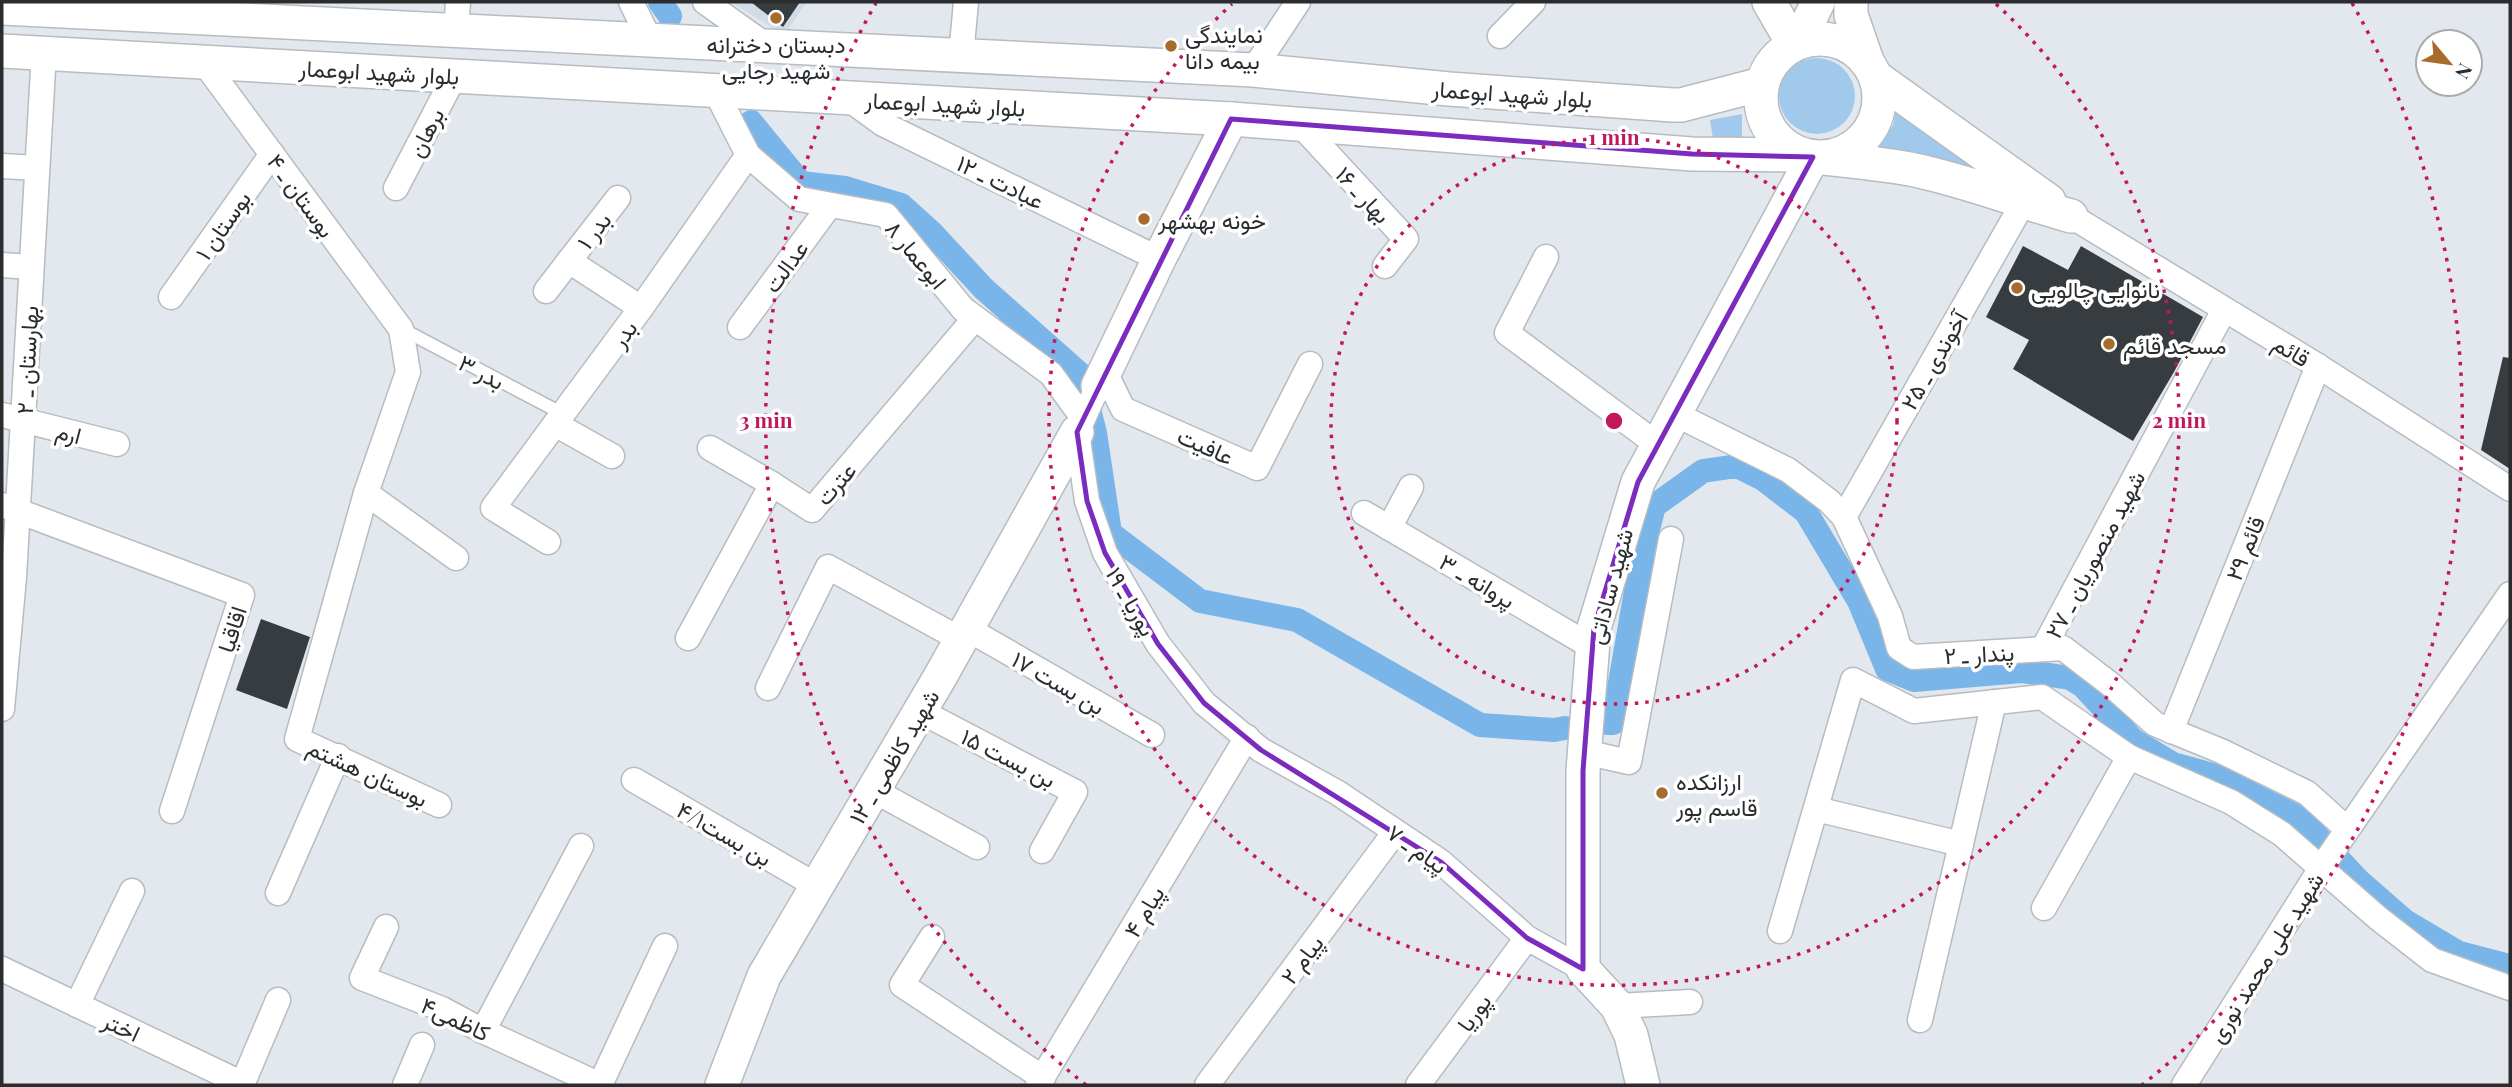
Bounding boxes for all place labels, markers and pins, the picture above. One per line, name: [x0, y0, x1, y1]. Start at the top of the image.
marker: دبستان دخترانه شهید رجایی: [768, 10, 784, 26]
place label: نمایندگی بیمه دانا: [1185, 18, 1263, 75]
place label: دبستان دخترانه شهید رجایی: [706, 28, 846, 86]
marker: نمایندگی بیمه دانا: [1163, 38, 1179, 54]
place label: خونه بهشهر: [1157, 204, 1266, 236]
marker: خونه بهشهر: [1136, 211, 1152, 227]
place label: نانوایی چالویی: [2031, 273, 2160, 306]
marker: نانوایی چالویی: [2009, 280, 2025, 296]
place label: مسجد قائم: [2123, 329, 2226, 361]
marker: مسجد قائم: [2101, 336, 2117, 352]
centre of rings: [1602, 409, 1626, 433]
place label: ارزانکده قاسم پور: [1675, 765, 1757, 824]
marker: ارزانکده قاسم پور: [1654, 785, 1670, 801]

